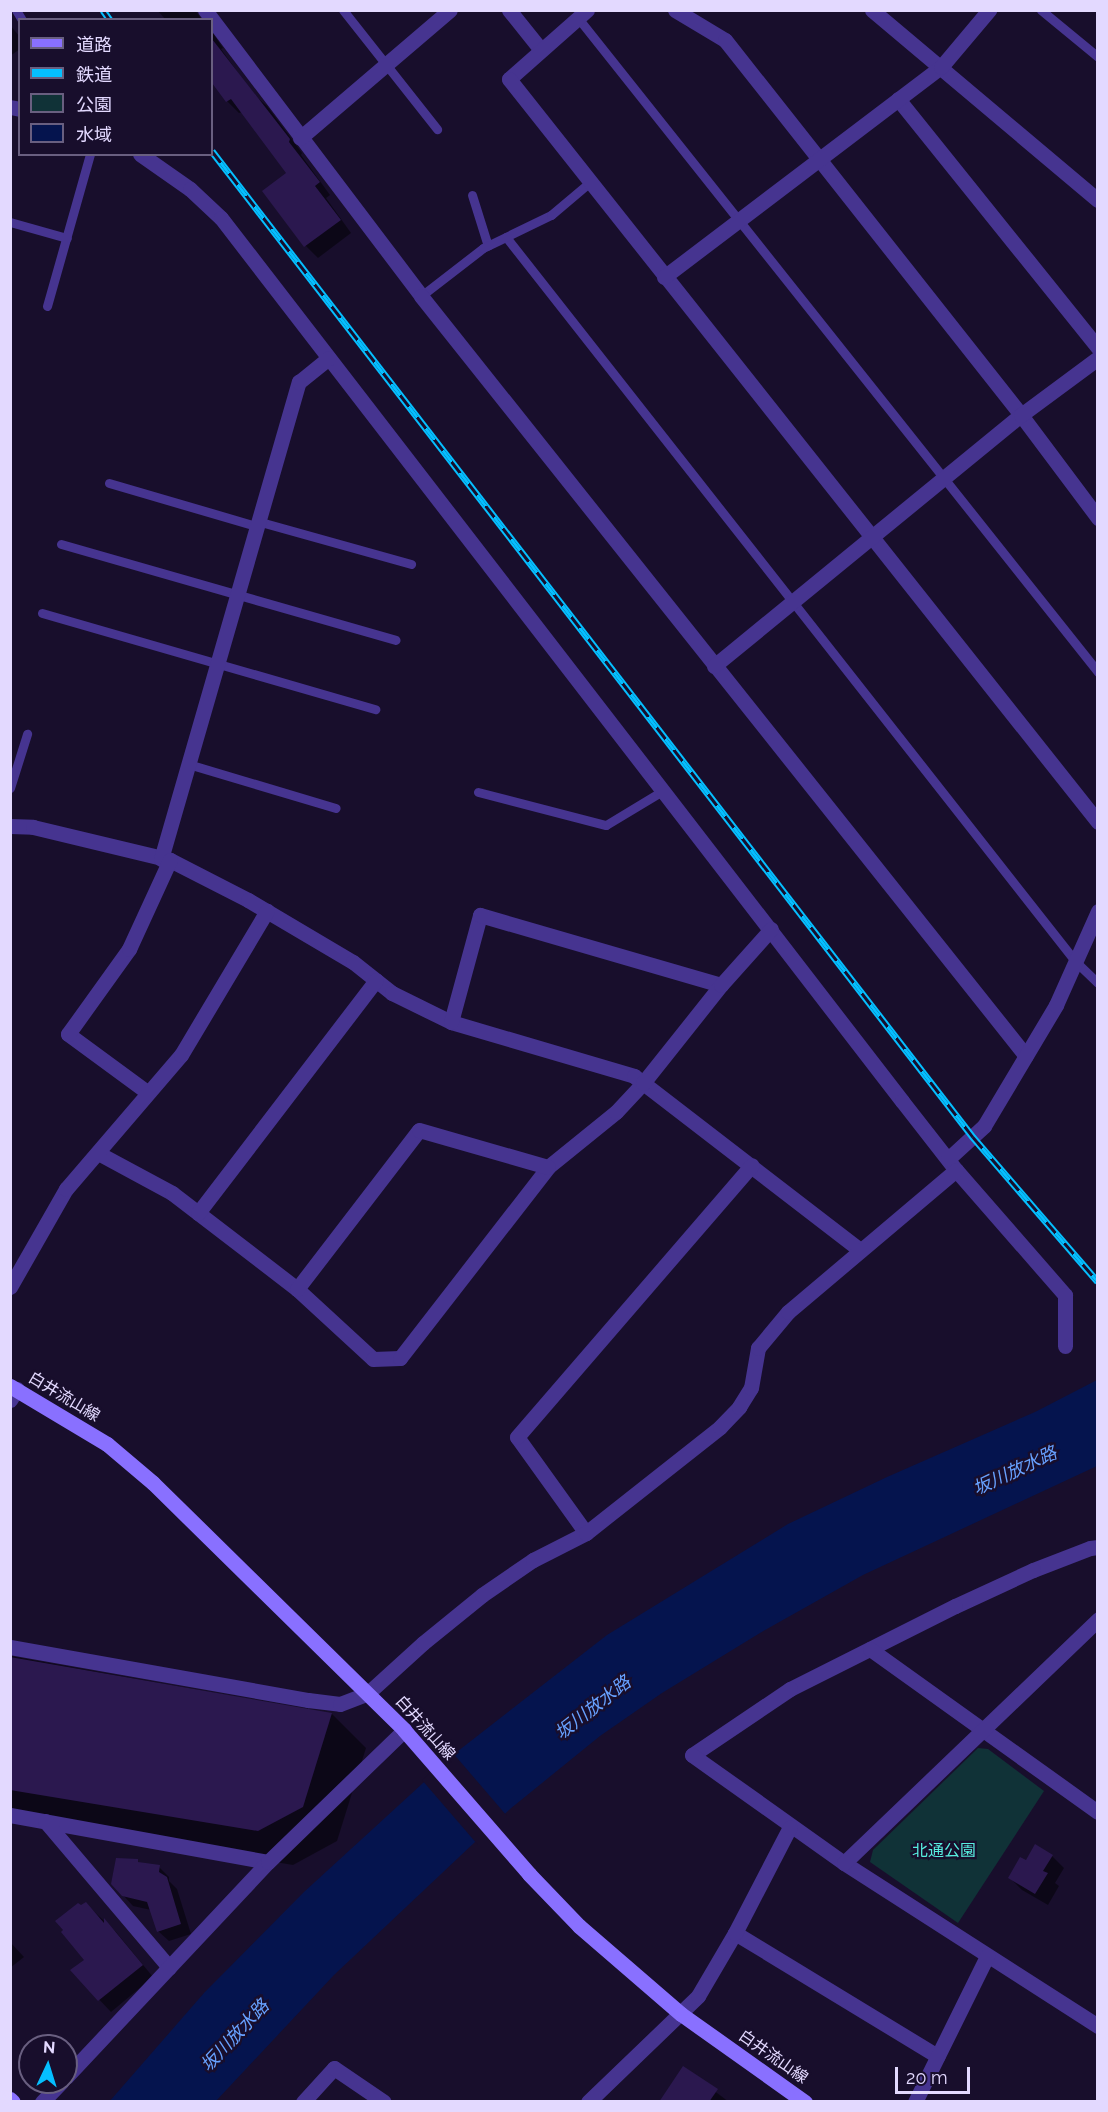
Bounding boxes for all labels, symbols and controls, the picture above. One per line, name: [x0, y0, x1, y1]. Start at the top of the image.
legend: [18, 18, 213, 156]
text: 道路: [76, 34, 112, 55]
text: 鉄道: [76, 64, 112, 85]
text: 公園: [76, 94, 112, 115]
text: 水域: [76, 124, 112, 145]
street label: 白井流山線: [25, 1368, 103, 1426]
water label: 坂川放水路: [970, 1442, 1060, 1500]
water label: 坂川放水路: [551, 1672, 635, 1744]
street label: 白井流山線: [391, 1692, 459, 1764]
park label: 北通公園: [912, 1841, 976, 1861]
water label: 坂川放水路: [196, 1996, 274, 2076]
street label: 白井流山線: [735, 2026, 811, 2088]
north arrow: [18, 2034, 78, 2094]
text: N: [42, 2038, 56, 2057]
scale bar: [898, 2055, 973, 2093]
text: 20 m: [906, 2067, 948, 2088]

